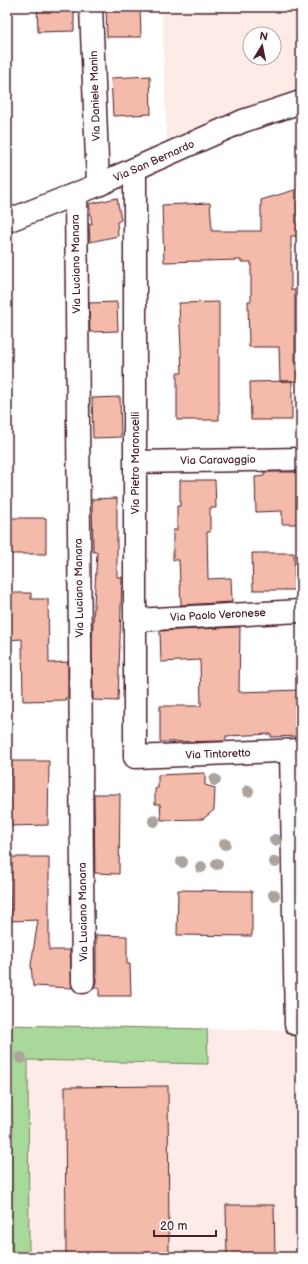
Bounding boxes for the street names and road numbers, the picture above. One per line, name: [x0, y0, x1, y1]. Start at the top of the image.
street label: Via Daniele Manin: [87, 51, 103, 141]
street label: Via San Bernardo: [112, 137, 196, 185]
street label: Via Luciano Manara: [69, 214, 83, 314]
street label: Via Pietro Maroncelli: [129, 412, 142, 514]
street label: Via Caravaggio: [180, 453, 256, 467]
street label: Via Luciano Manara: [72, 538, 86, 638]
street label: Via Paolo Veronese: [170, 606, 267, 624]
street label: Via Tintoretto: [185, 746, 251, 762]
street label: Via Luciano Manara: [76, 862, 90, 962]

